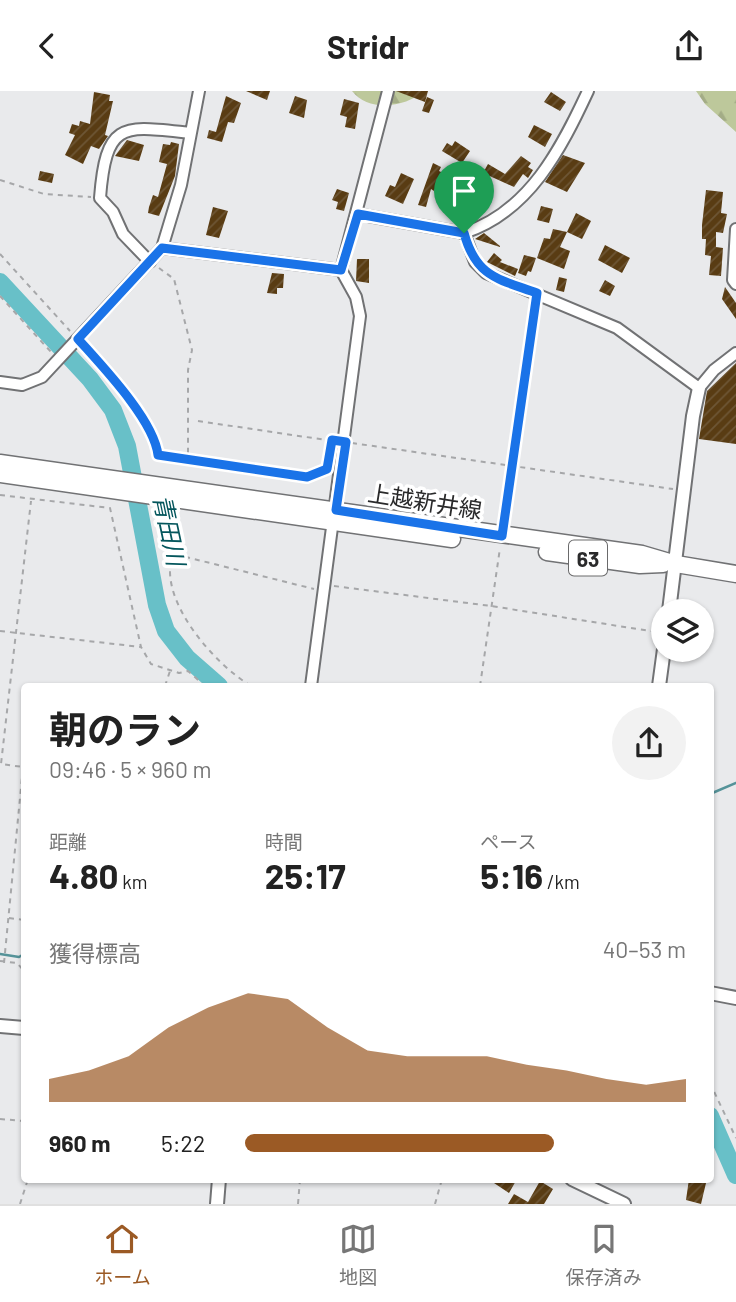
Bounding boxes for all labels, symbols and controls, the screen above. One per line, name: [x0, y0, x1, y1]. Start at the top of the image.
icon: back: [28, 27, 66, 65]
text: Stridr: [327, 27, 409, 65]
icon: share: [670, 27, 708, 65]
pin: [434, 161, 494, 233]
icon: arrive: [445, 172, 483, 210]
street label: 上越新井線: [366, 478, 484, 524]
water label: 青田川: [148, 492, 192, 571]
road number: 63: [569, 540, 607, 575]
map controls: [651, 599, 714, 662]
button: layers: [651, 599, 714, 662]
text: 朝のラン: [49, 706, 201, 752]
button: share: [612, 706, 686, 780]
text: 09:46 · 5 × 960 m: [49, 755, 212, 783]
text: 距離: [49, 830, 87, 853]
text: 時間: [265, 830, 303, 853]
text: ペース: [480, 830, 536, 853]
text: 4.80: [49, 854, 119, 896]
text: 25:17: [265, 854, 346, 896]
text: 5:16: [480, 854, 543, 896]
text: km: [119, 870, 148, 893]
text: /km: [543, 870, 580, 893]
text: 40–53 m: [603, 935, 686, 963]
text: 獲得標高: [49, 939, 141, 967]
text: 960 m: [49, 1129, 110, 1157]
text: 5:22: [161, 1129, 205, 1157]
tab: ホーム: [94, 1220, 151, 1289]
tab: 地図: [339, 1220, 377, 1289]
tab: 保存済み: [566, 1220, 642, 1289]

